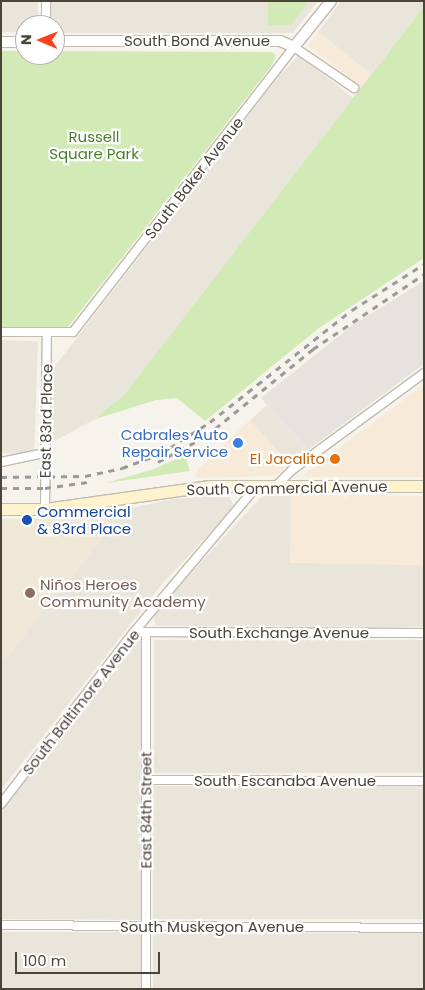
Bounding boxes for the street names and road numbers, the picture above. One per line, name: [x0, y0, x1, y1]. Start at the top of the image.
street label: South Bond Avenue: [124, 32, 270, 50]
street label: South Baker Avenue: [141, 114, 247, 242]
street label: East 83rd Place: [36, 364, 56, 478]
street label: South Commercial Avenue: [186, 477, 388, 499]
street label: South Exchange Avenue: [189, 624, 369, 642]
street label: South Baltimore Avenue: [19, 626, 143, 778]
street label: East 84th Street: [137, 751, 155, 869]
street label: South Escanaba Avenue: [194, 772, 376, 790]
street label: South Muskegon Avenue: [120, 918, 304, 936]

